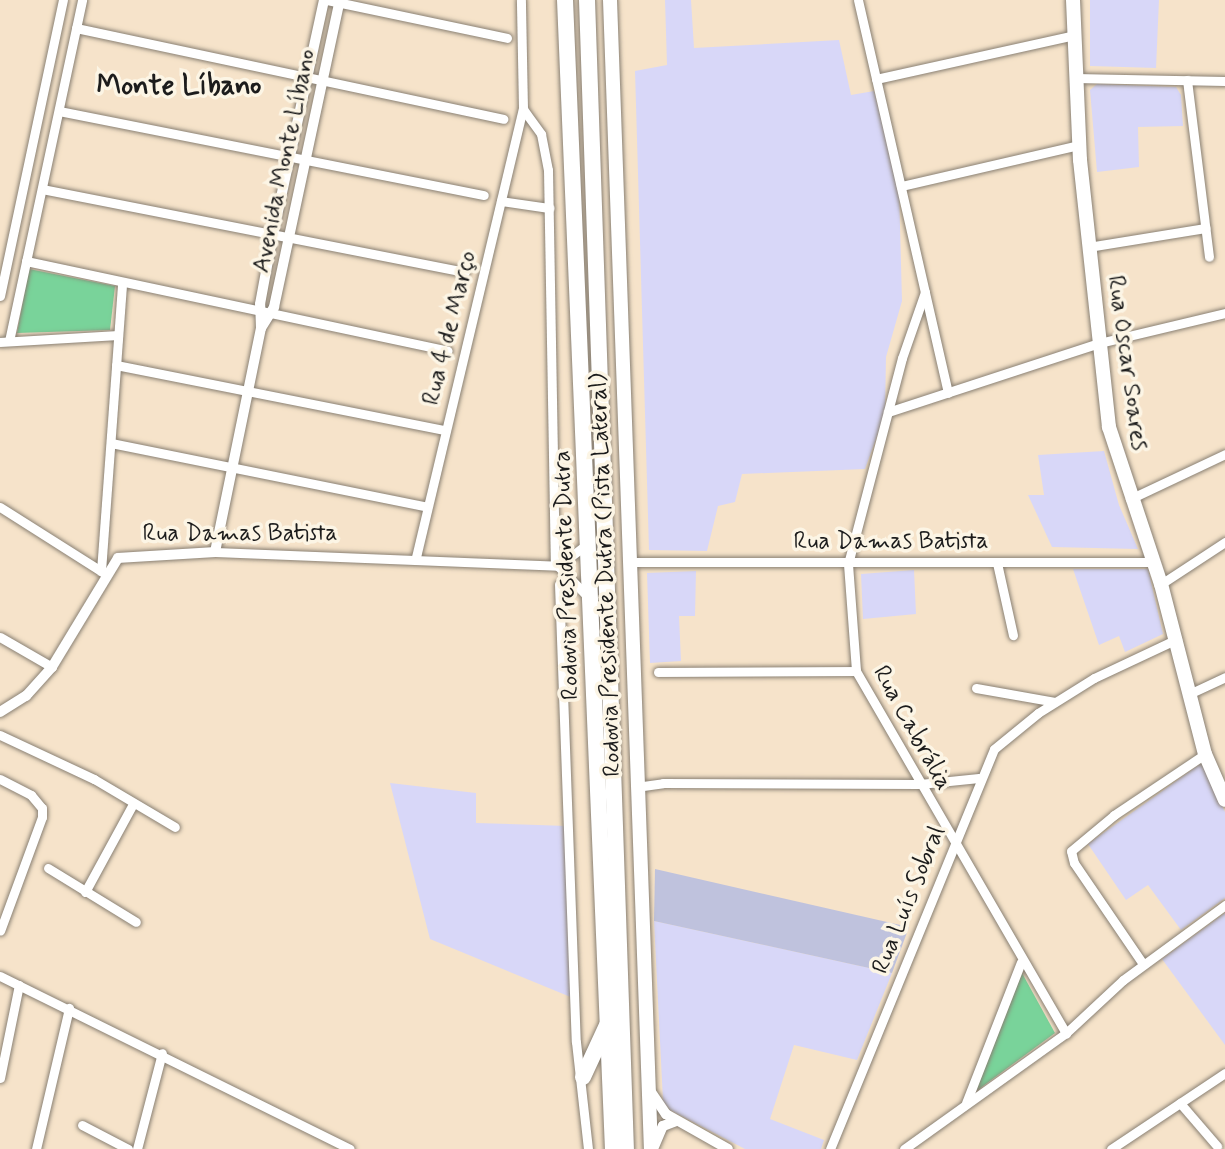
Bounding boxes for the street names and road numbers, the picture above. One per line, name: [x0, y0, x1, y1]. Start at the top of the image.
street label: Avenida Monte Líbano: [247, 46, 323, 276]
street label: Rua 4 de Março: [417, 249, 483, 407]
street label: Rua Oscar Soares: [1101, 274, 1153, 452]
street label: Rodovia Presidente Dutra (Pista Lateral): [584, 371, 628, 779]
street label: Rodovia Presidente Dutra: [548, 449, 586, 701]
street label: Rua Damas Batista: [144, 520, 336, 548]
street label: Rua Damas Batista: [795, 528, 987, 556]
street label: Rua Cabrália: [867, 662, 957, 794]
street label: Rua Luís Sobral: [866, 822, 952, 978]

